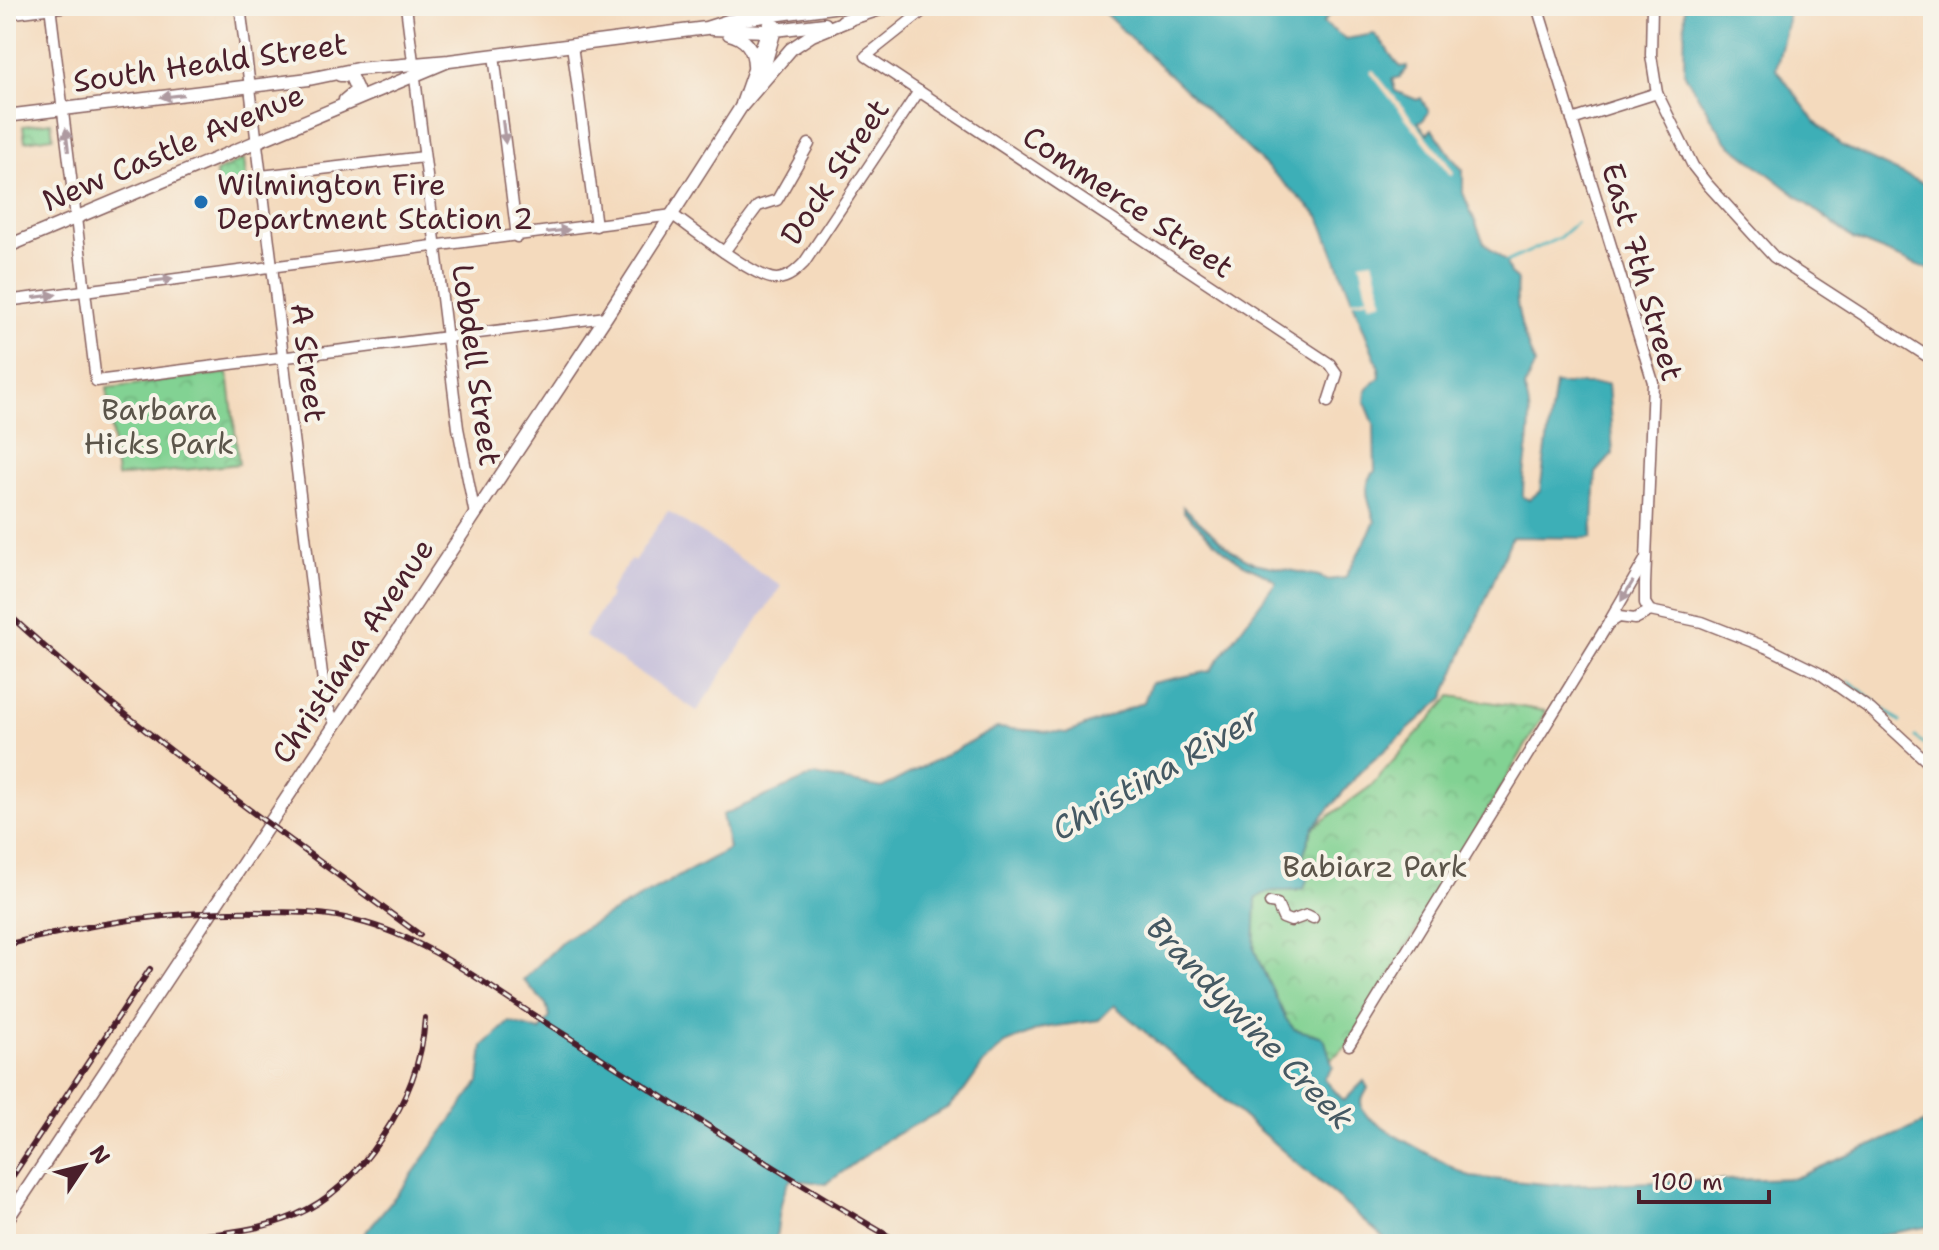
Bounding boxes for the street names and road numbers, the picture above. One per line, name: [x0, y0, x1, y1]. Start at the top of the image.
street label: South Heald Street: [70, 23, 350, 102]
street label: New Castle Avenue: [36, 74, 310, 221]
street label: Dock Street: [771, 91, 899, 253]
street label: Commerce Street: [1015, 116, 1242, 287]
street label: East 7th Street: [1592, 158, 1693, 386]
street label: Lobdell Street: [442, 261, 511, 469]
street label: A Street: [281, 301, 336, 425]
street label: Christiana Avenue: [262, 530, 443, 771]

